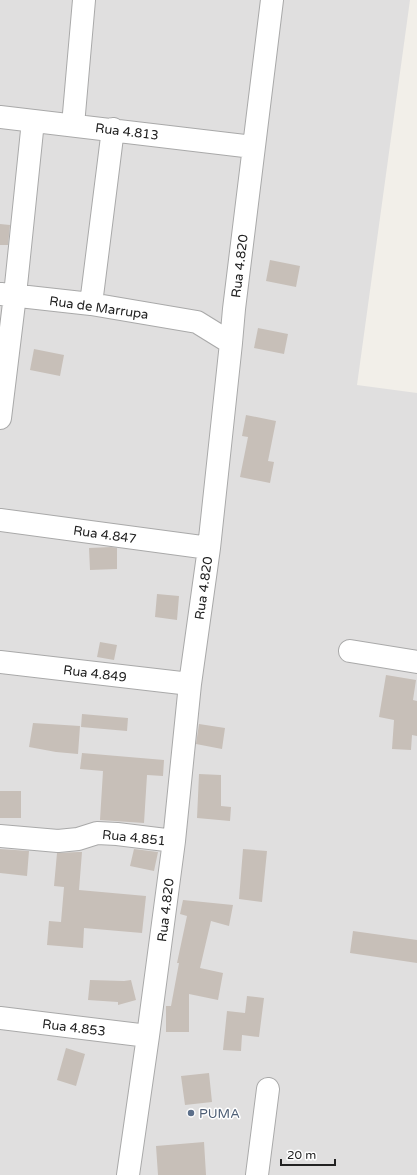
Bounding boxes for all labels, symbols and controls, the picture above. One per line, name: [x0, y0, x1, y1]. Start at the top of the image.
street label: Rua 4.813: [94, 120, 160, 144]
street label: Rua 4.820: [228, 233, 252, 299]
street label: Rua de Marrupa: [48, 293, 150, 323]
street label: Rua 4.847: [72, 523, 138, 547]
street label: Rua 4.820: [192, 555, 216, 621]
street label: Rua 4.849: [62, 662, 128, 686]
street label: Rua 4.851: [101, 827, 166, 849]
street label: Rua 4.820: [154, 877, 178, 943]
street label: Rua 4.853: [41, 1016, 107, 1040]
place label: PUMA: [199, 1106, 240, 1122]
marker: PUMA: [186, 1108, 196, 1118]
scale bar: [281, 1141, 335, 1167]
text: 20 m: [287, 1148, 316, 1162]

